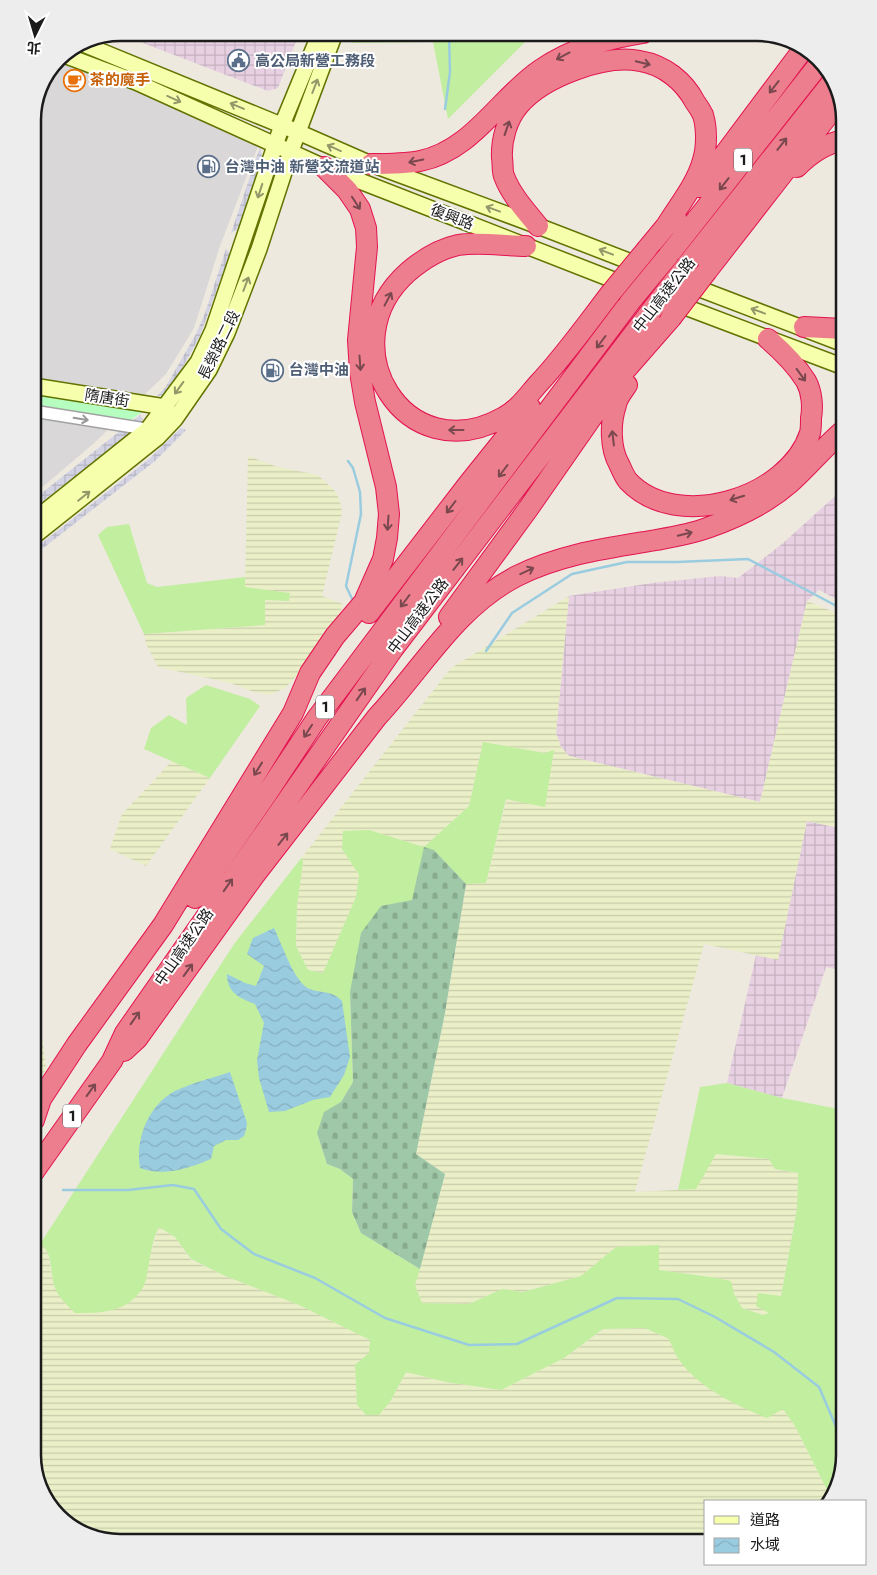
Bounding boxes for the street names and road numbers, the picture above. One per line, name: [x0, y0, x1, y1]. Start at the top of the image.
road number: 1: [734, 148, 752, 172]
street label: 復興路: [427, 199, 477, 235]
street label: 中山高速公路: [628, 253, 700, 337]
street label: 長榮路二段: [193, 306, 245, 384]
street label: 隋唐街: [83, 384, 131, 412]
street label: 中山高速公路: [382, 573, 454, 659]
road number: 1: [316, 696, 334, 719]
street label: 中山高速公路: [149, 904, 219, 990]
road number: 1: [63, 1104, 81, 1128]

